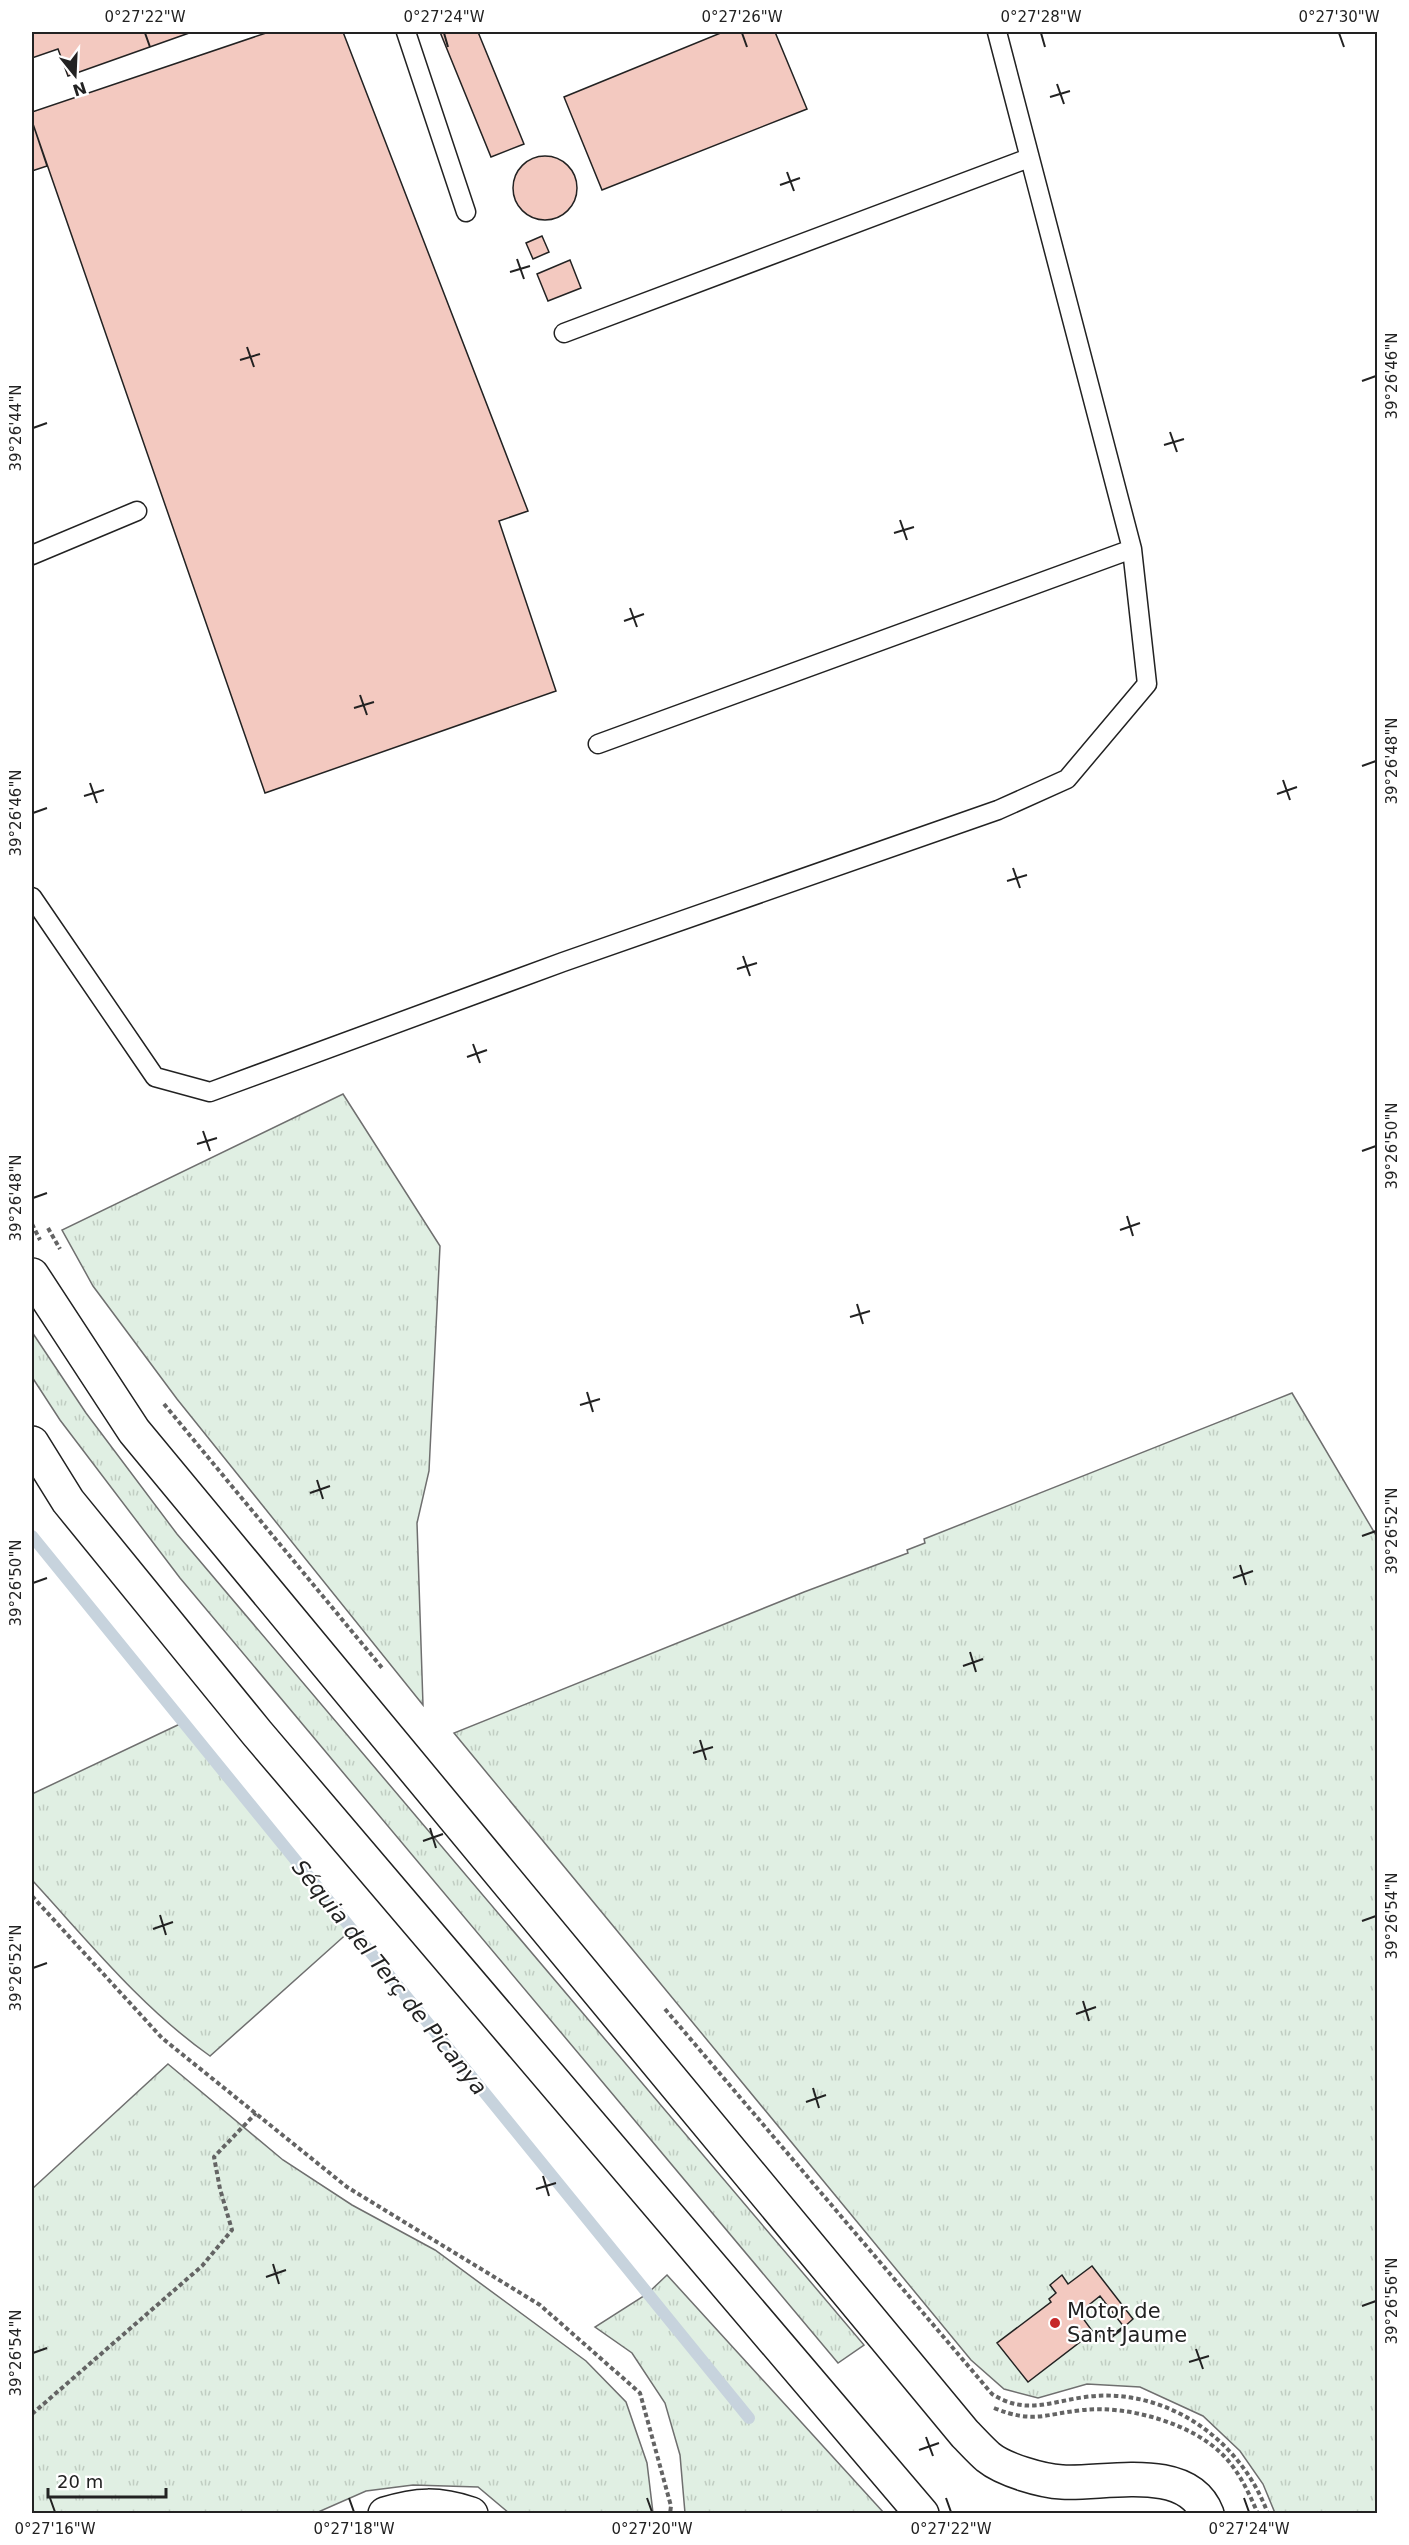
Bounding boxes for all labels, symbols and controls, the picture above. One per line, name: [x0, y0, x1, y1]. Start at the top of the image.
text: 0°27'22"W: [104, 8, 186, 26]
text: 0°27'24"W: [403, 8, 485, 26]
text: 0°27'26"W: [701, 8, 783, 26]
text: 0°27'28"W: [1000, 8, 1082, 26]
text: 0°27'30"W: [1298, 8, 1380, 26]
north arrow: [45, 45, 105, 105]
text: N: [70, 78, 89, 100]
text: 39°26'46"N: [1383, 332, 1401, 420]
text: 39°26'44"N: [7, 384, 25, 472]
text: 39°26'48"N: [1383, 717, 1401, 805]
text: 39°26'46"N: [7, 769, 25, 857]
text: 39°26'50"N: [1383, 1102, 1401, 1190]
text: 39°26'48"N: [7, 1154, 25, 1242]
text: 39°26'52"N: [1383, 1487, 1401, 1575]
text: 39°26'50"N: [7, 1539, 25, 1627]
water label: Séquia del Terç de Picanya: [287, 1855, 492, 2100]
text: 39°26'54"N: [1383, 1872, 1401, 1960]
text: 39°26'52"N: [7, 1924, 25, 2012]
text: 39°26'56"N: [1383, 2257, 1401, 2345]
place label: Motor de Sant Jaume: [1067, 2299, 1187, 2347]
text: 39°26'54"N: [7, 2309, 25, 2397]
marker: Motor de Sant Jaume: [1048, 2316, 1062, 2330]
scale bar: [48, 2461, 166, 2499]
text: 20 m: [57, 2471, 103, 2492]
text: 0°27'16"W: [14, 2520, 96, 2538]
text: 0°27'18"W: [313, 2520, 395, 2538]
text: 0°27'20"W: [611, 2520, 693, 2538]
text: 0°27'22"W: [910, 2520, 992, 2538]
text: 0°27'24"W: [1208, 2520, 1290, 2538]

